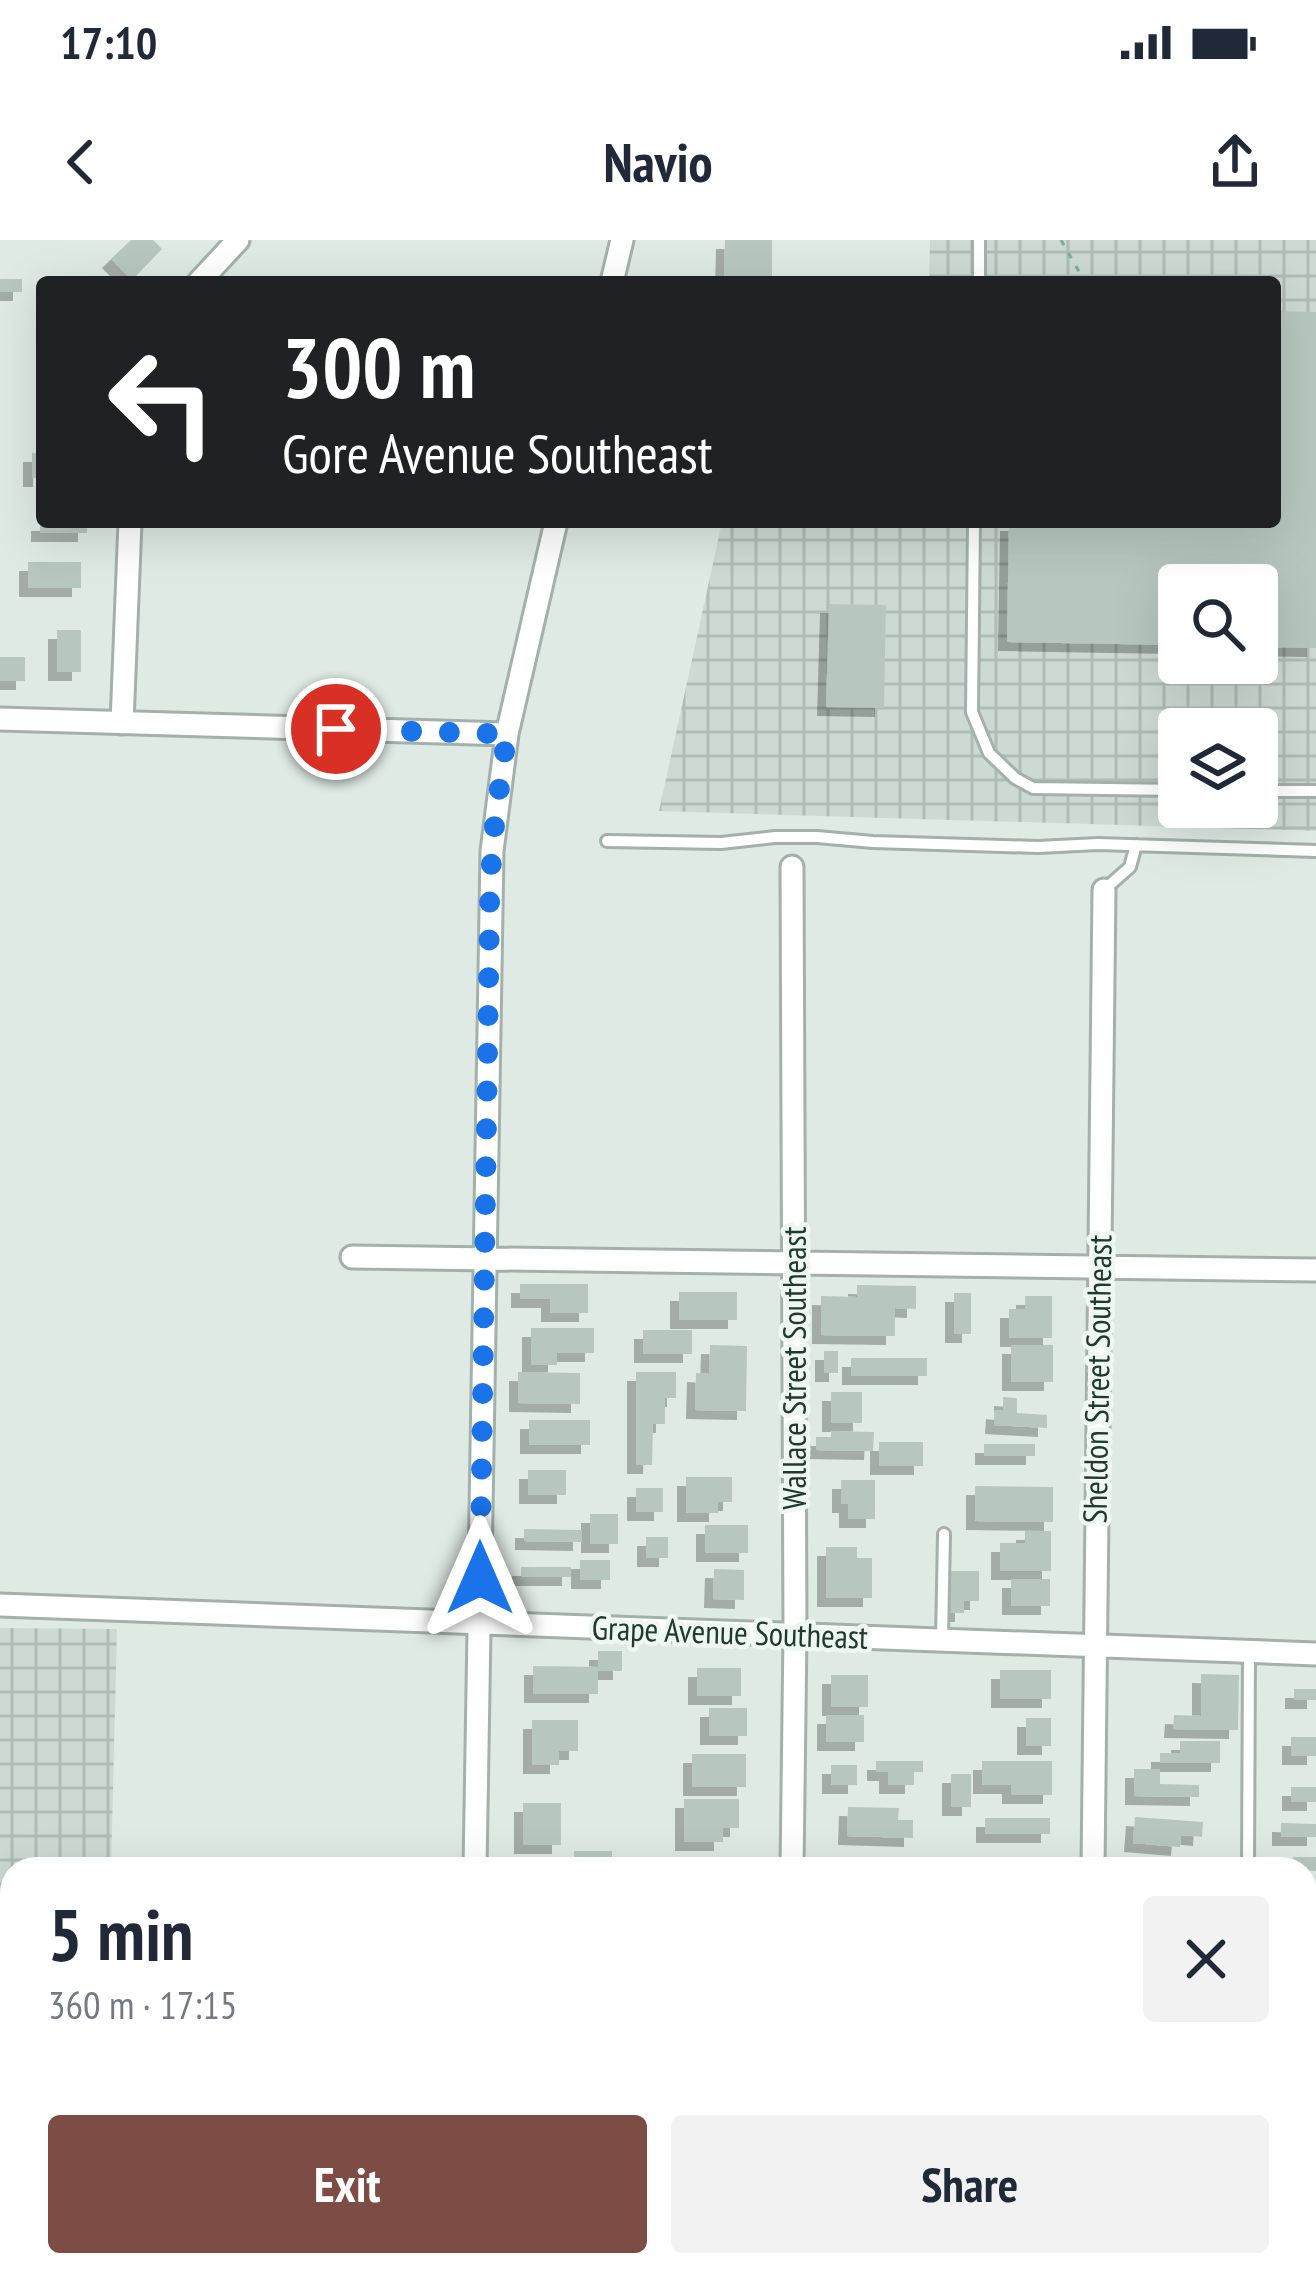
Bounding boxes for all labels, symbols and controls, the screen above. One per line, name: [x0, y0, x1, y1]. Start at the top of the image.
text: 17:10: [60, 13, 157, 71]
text: Navio: [603, 127, 713, 197]
icon: back: [48, 129, 114, 195]
icon: share: [1202, 129, 1268, 195]
text: 300 m: [282, 312, 475, 421]
icon: left: [84, 324, 240, 480]
text: Gore Avenue Southeast: [282, 418, 713, 488]
map controls: [1158, 564, 1278, 828]
button: search: [1158, 564, 1278, 684]
pin: [285, 678, 387, 780]
icon: arrive: [303, 696, 369, 762]
button: layers: [1158, 708, 1278, 828]
street label: Wallace Street Southeast: [772, 1226, 815, 1510]
street label: Sheldon Street Southeast: [1072, 1234, 1121, 1524]
position arrow: [417, 1515, 543, 1641]
street label: Grape Avenue Southeast: [591, 1605, 869, 1658]
text: 5 min: [48, 1887, 193, 1980]
button: close: [1143, 1896, 1269, 2022]
text: 360 m · 17:15: [48, 1979, 237, 2030]
button: Exit: [48, 2115, 647, 2253]
button: Share: [671, 2115, 1269, 2253]

